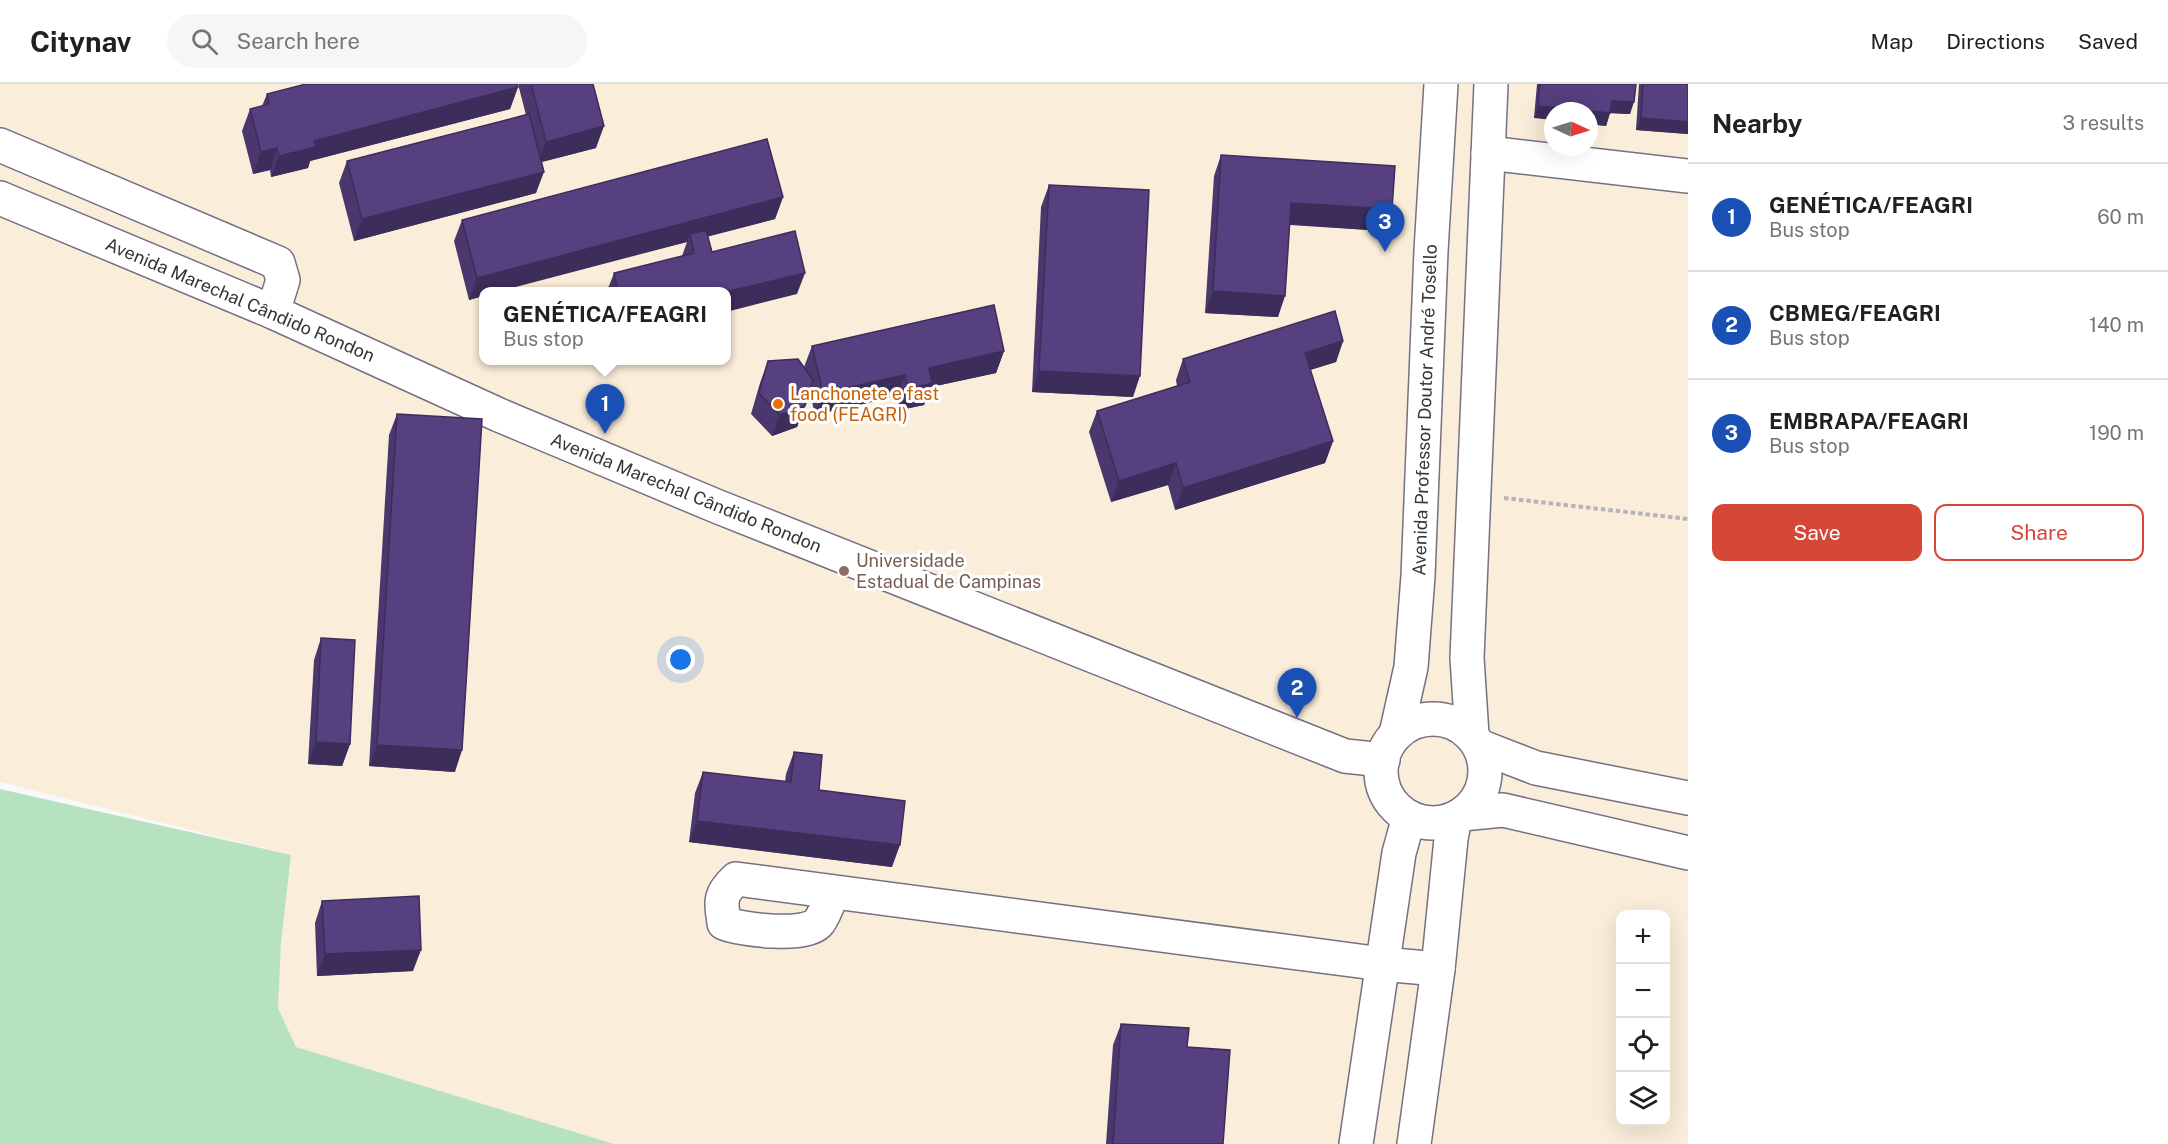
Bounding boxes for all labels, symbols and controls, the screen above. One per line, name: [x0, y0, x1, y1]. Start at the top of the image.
search box: [167, 14, 587, 68]
text: Citynav: [30, 25, 131, 58]
icon: search: [188, 25, 221, 58]
text: Search here: [236, 28, 360, 54]
text: Map: [1871, 29, 1913, 54]
text: Directions: [1946, 29, 2045, 54]
text: Saved: [2078, 29, 2138, 54]
north arrow: [1544, 102, 1598, 156]
text: Nearby: [1712, 108, 1802, 139]
text: 3 results: [2063, 111, 2144, 135]
text: GENÉTICA/FEAGRI: [1769, 192, 1973, 218]
pin: 3: [1366, 202, 1404, 252]
text: 1: [1727, 205, 1736, 229]
text: 60 m: [2097, 205, 2144, 229]
text: Bus stop: [1769, 218, 1850, 242]
street label: Avenida Marechal Cândido Rondon: [103, 233, 378, 366]
street label: Avenida Professor Doutor André Tosello: [1408, 244, 1441, 576]
popup: [479, 287, 731, 365]
text: CBMEG/FEAGRI: [1769, 300, 1941, 326]
text: GENÉTICA/FEAGRI: [503, 301, 707, 327]
text: 2: [1725, 313, 1738, 337]
text: 140 m: [2089, 313, 2144, 337]
text: Bus stop: [1769, 326, 1850, 350]
text: Bus stop: [503, 327, 584, 351]
place label: Lanchonete e fast food (FEAGRI): [790, 383, 939, 425]
pin: 1: [586, 384, 624, 434]
marker: Lanchonete e fast food (FEAGRI): [771, 397, 785, 411]
text: EMBRAPA/FEAGRI: [1769, 408, 1969, 434]
text: 3: [1725, 421, 1738, 445]
text: 190 m: [2089, 421, 2144, 445]
street label: Avenida Marechal Cândido Rondon: [548, 428, 825, 557]
text: Bus stop: [1769, 434, 1850, 458]
button: Save: [1712, 504, 1922, 561]
button: Share: [1934, 504, 2144, 561]
place label: Universidade Estadual de Campinas: [856, 550, 1041, 592]
marker: Universidade Estadual de Campinas: [837, 564, 851, 578]
your location: [666, 645, 695, 674]
pin: 2: [1278, 668, 1316, 718]
map controls: [1616, 910, 1670, 1126]
button: +: [1616, 910, 1670, 964]
button: −: [1616, 964, 1670, 1018]
button: locate: [1616, 1018, 1670, 1072]
button: layers: [1616, 1072, 1670, 1126]

